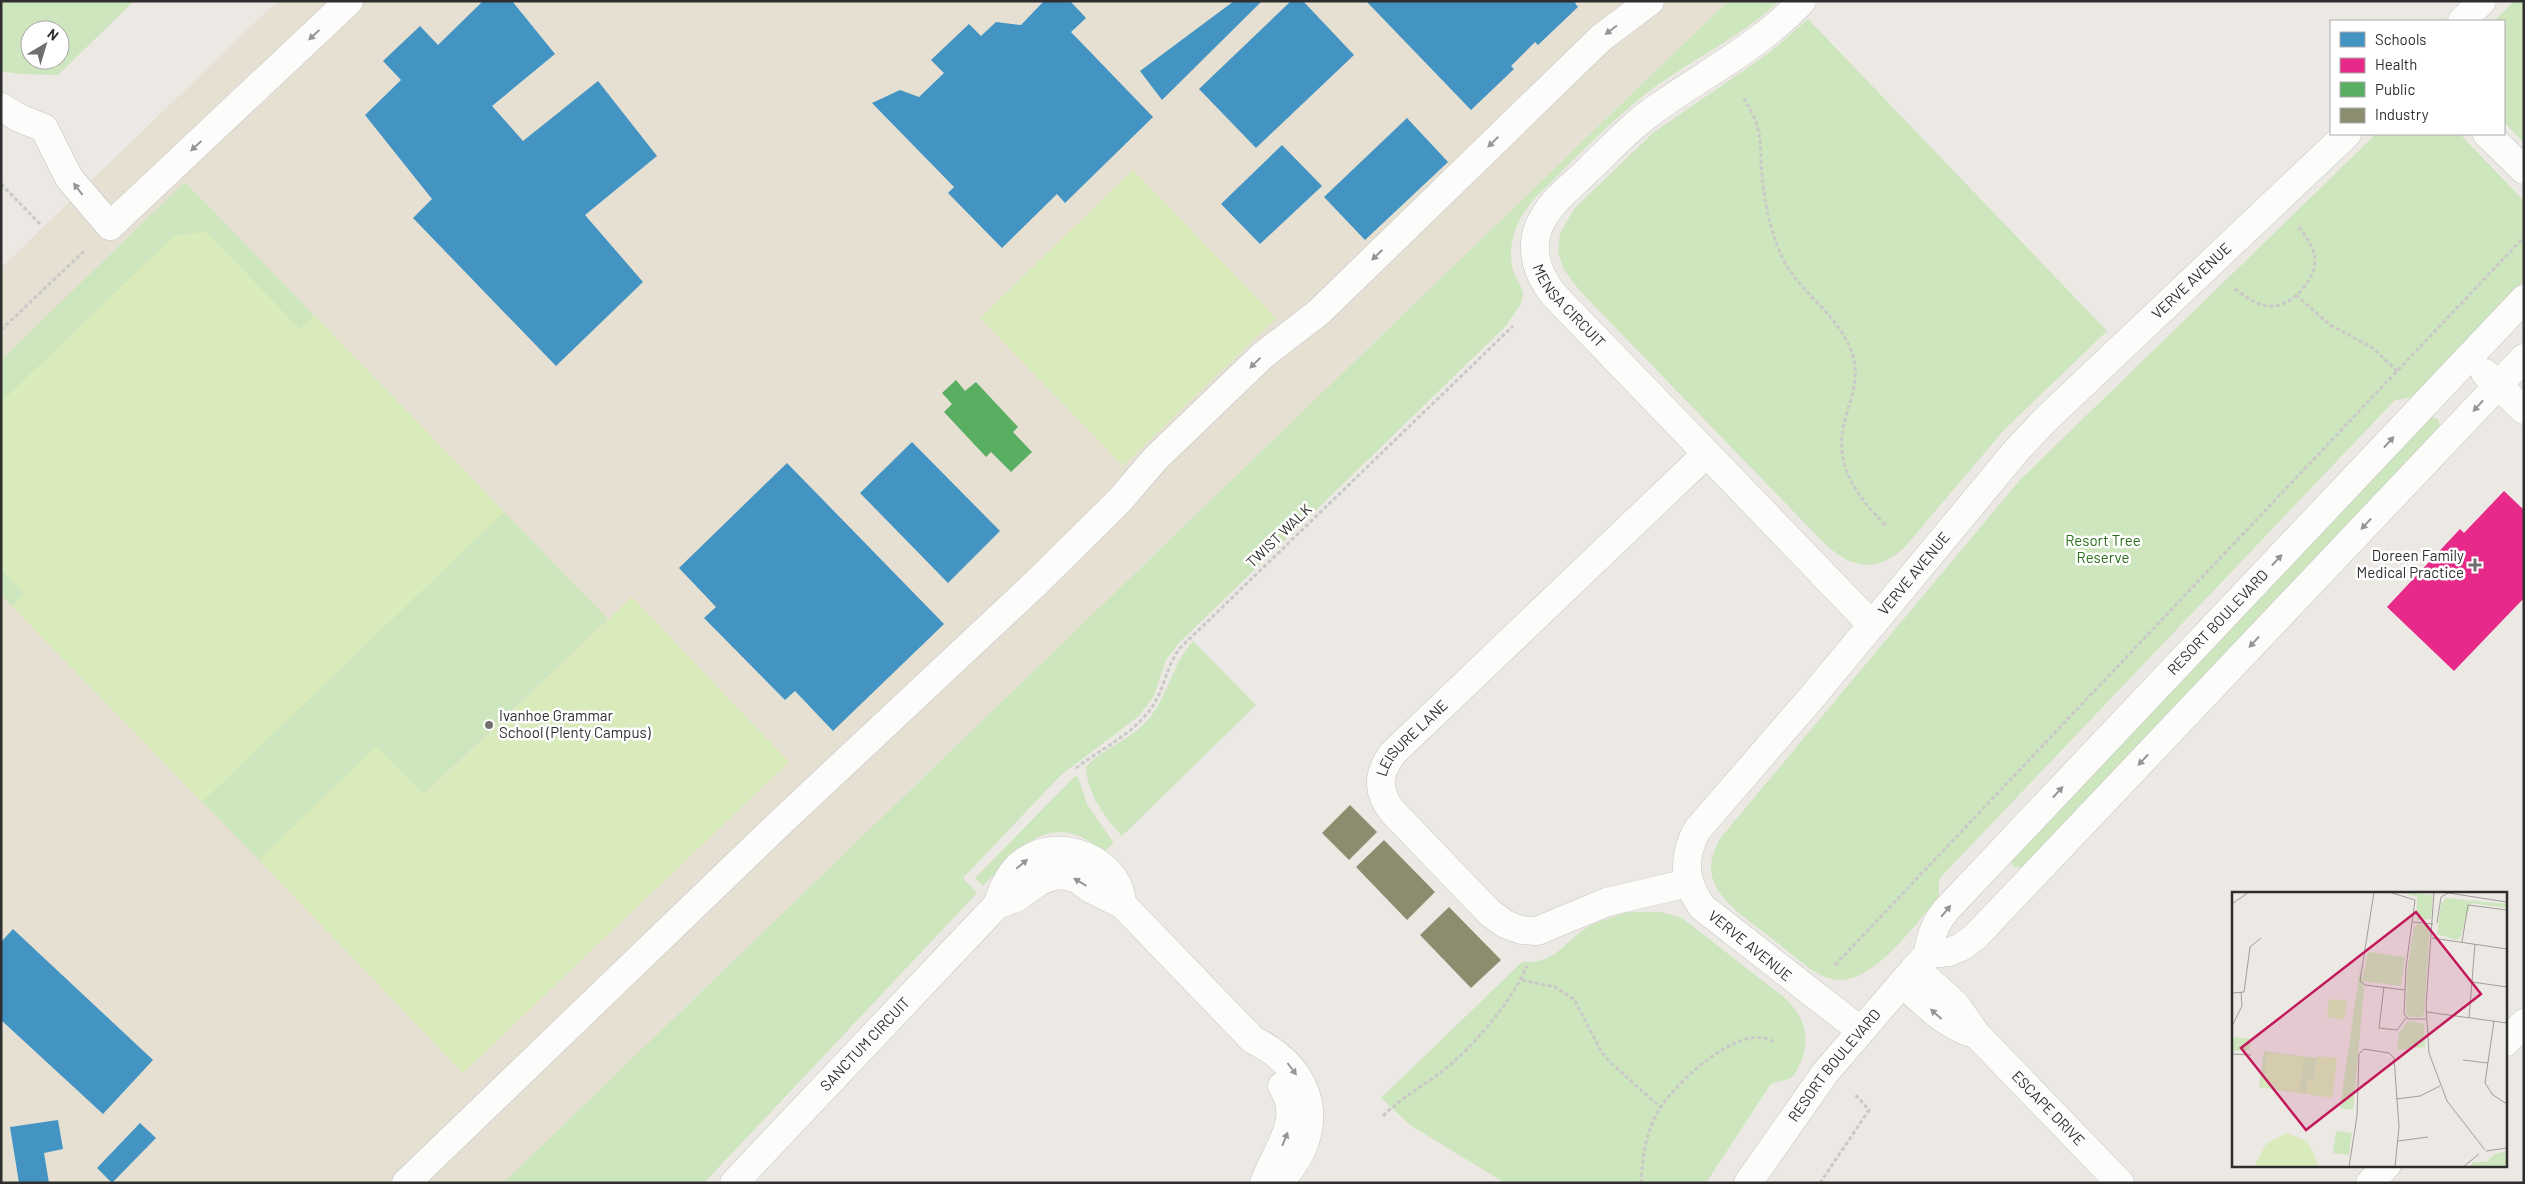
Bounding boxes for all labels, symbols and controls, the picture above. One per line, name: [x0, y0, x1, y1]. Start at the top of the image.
north arrow: [20, 20, 70, 70]
legend: [2330, 20, 2505, 135]
text: N: [44, 25, 62, 44]
one-way arrow: [1605, 25, 1618, 36]
one-way arrow: [308, 29, 320, 41]
text: Schools: [2375, 30, 2427, 48]
text: Health: [2375, 55, 2417, 73]
text: Public: [2375, 80, 2415, 98]
text: Industry: [2375, 105, 2429, 123]
one-way arrow: [1487, 135, 1499, 147]
one-way arrow: [190, 140, 202, 152]
one-way arrow: [73, 183, 84, 196]
street label: VERVE AVENUE: [2147, 239, 2234, 322]
one-way arrow: [1371, 249, 1383, 261]
street label: MENSA CIRCUIT: [1530, 261, 1609, 351]
one-way arrow: [1249, 357, 1261, 369]
one-way arrow: [2472, 400, 2484, 412]
one-way arrow: [2383, 436, 2395, 448]
street label: TWIST WALK: [1242, 500, 1315, 571]
one-way arrow: [2360, 518, 2372, 530]
street label: VERVE AVENUE: [1874, 528, 1953, 618]
park label: Resort Tree Reserve: [2065, 531, 2141, 566]
place label: Doreen Family Medical Practice: [2357, 546, 2464, 581]
one-way arrow: [2271, 554, 2283, 566]
marker: Doreen Family Medical Practice: [2468, 558, 2482, 572]
street label: RESORT BOULEVARD: [2163, 565, 2271, 678]
one-way arrow: [2248, 636, 2260, 648]
street label: LEISURE LANE: [1372, 696, 1451, 778]
place label: Ivanhoe Grammar School (Plenty Campus): [499, 706, 651, 741]
marker: Ivanhoe Grammar School (Plenty Campus): [483, 719, 495, 731]
one-way arrow: [2137, 754, 2149, 766]
one-way arrow: [2052, 787, 2064, 799]
one-way arrow: [1015, 859, 1028, 870]
one-way arrow: [1073, 878, 1088, 886]
inset map: [2232, 892, 2508, 1166]
one-way arrow: [1940, 905, 1952, 917]
street label: VERVE AVENUE: [1705, 906, 1796, 984]
street label: SANCTUM CIRCUIT: [816, 993, 913, 1094]
street label: RESORT BOULEVARD: [1784, 1005, 1884, 1125]
one-way arrow: [1931, 1008, 1943, 1020]
one-way arrow: [1287, 1062, 1297, 1076]
street label: ESCAPE DRIVE: [2008, 1067, 2089, 1149]
one-way arrow: [1281, 1131, 1289, 1146]

